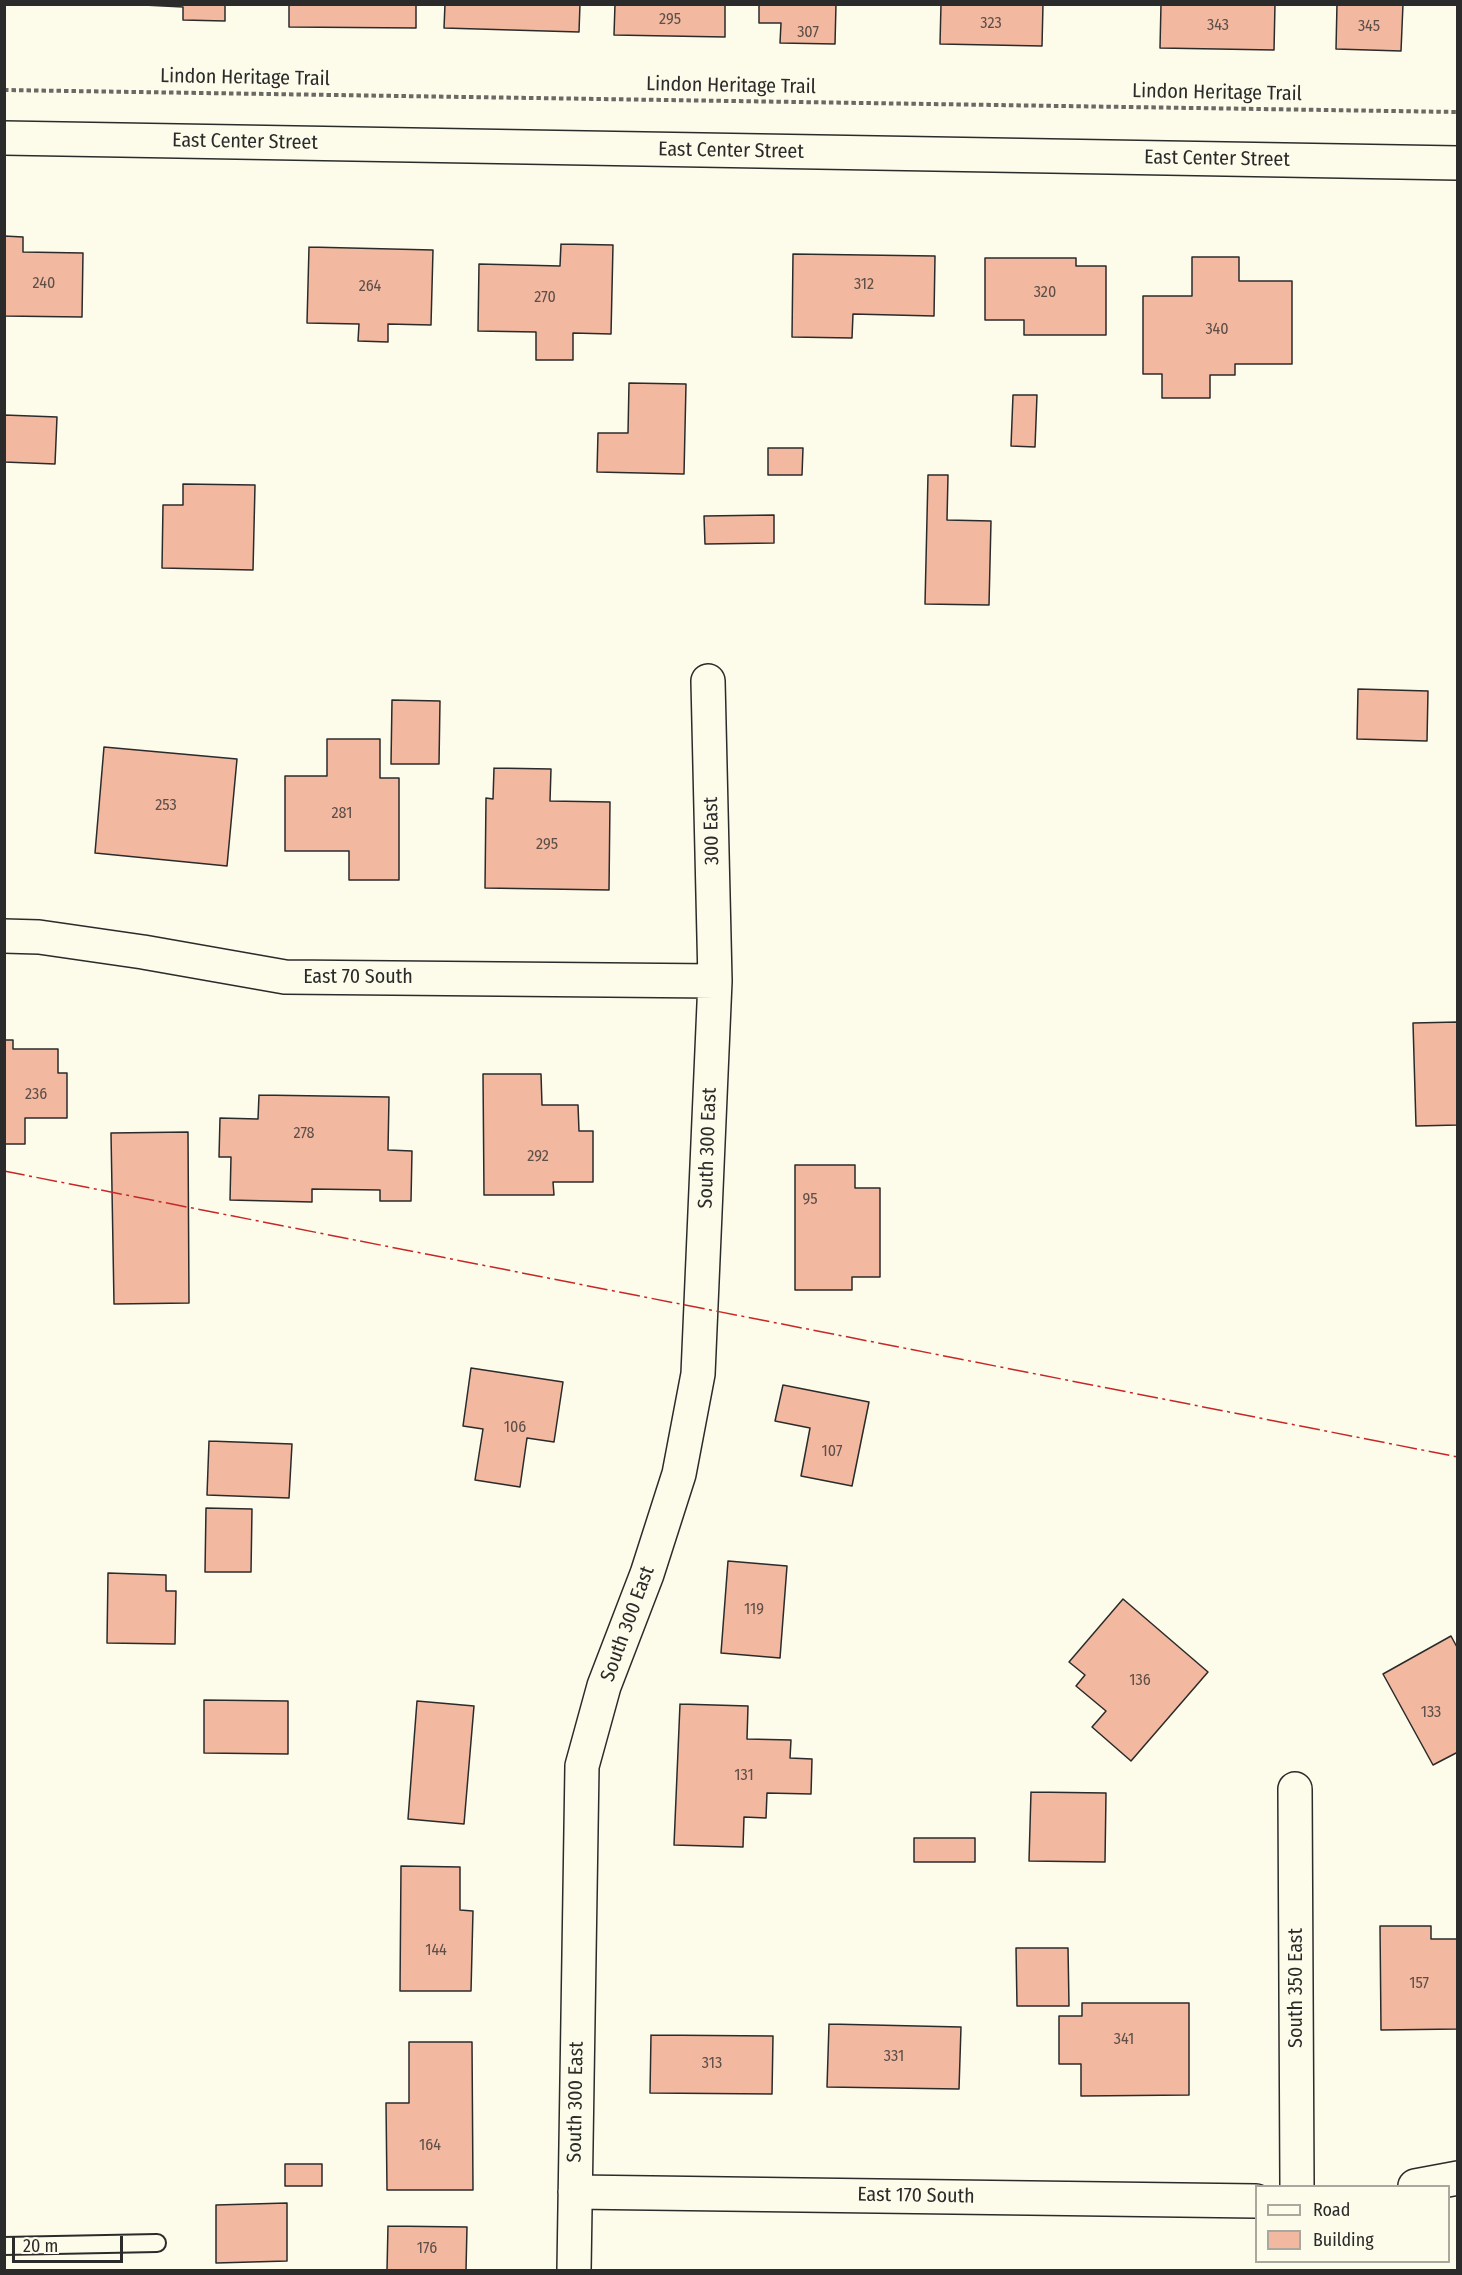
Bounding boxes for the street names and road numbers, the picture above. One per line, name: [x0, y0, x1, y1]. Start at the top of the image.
street label: Lindon Heritage Trail: [160, 65, 330, 91]
street label: Lindon Heritage Trail: [646, 73, 816, 99]
street label: Lindon Heritage Trail: [1132, 80, 1302, 106]
street label: East Center Street: [172, 129, 318, 155]
street label: East Center Street: [658, 138, 804, 164]
street label: East Center Street: [1144, 146, 1290, 172]
street label: 300 East: [699, 797, 725, 865]
street label: East 70 South: [303, 965, 413, 989]
street label: South 300 East: [694, 1087, 722, 1209]
street label: South 300 East: [596, 1563, 660, 1685]
street label: South 350 East: [1284, 1928, 1308, 2048]
street label: South 300 East: [563, 2041, 589, 2163]
street label: East 170 South: [857, 2183, 975, 2209]

